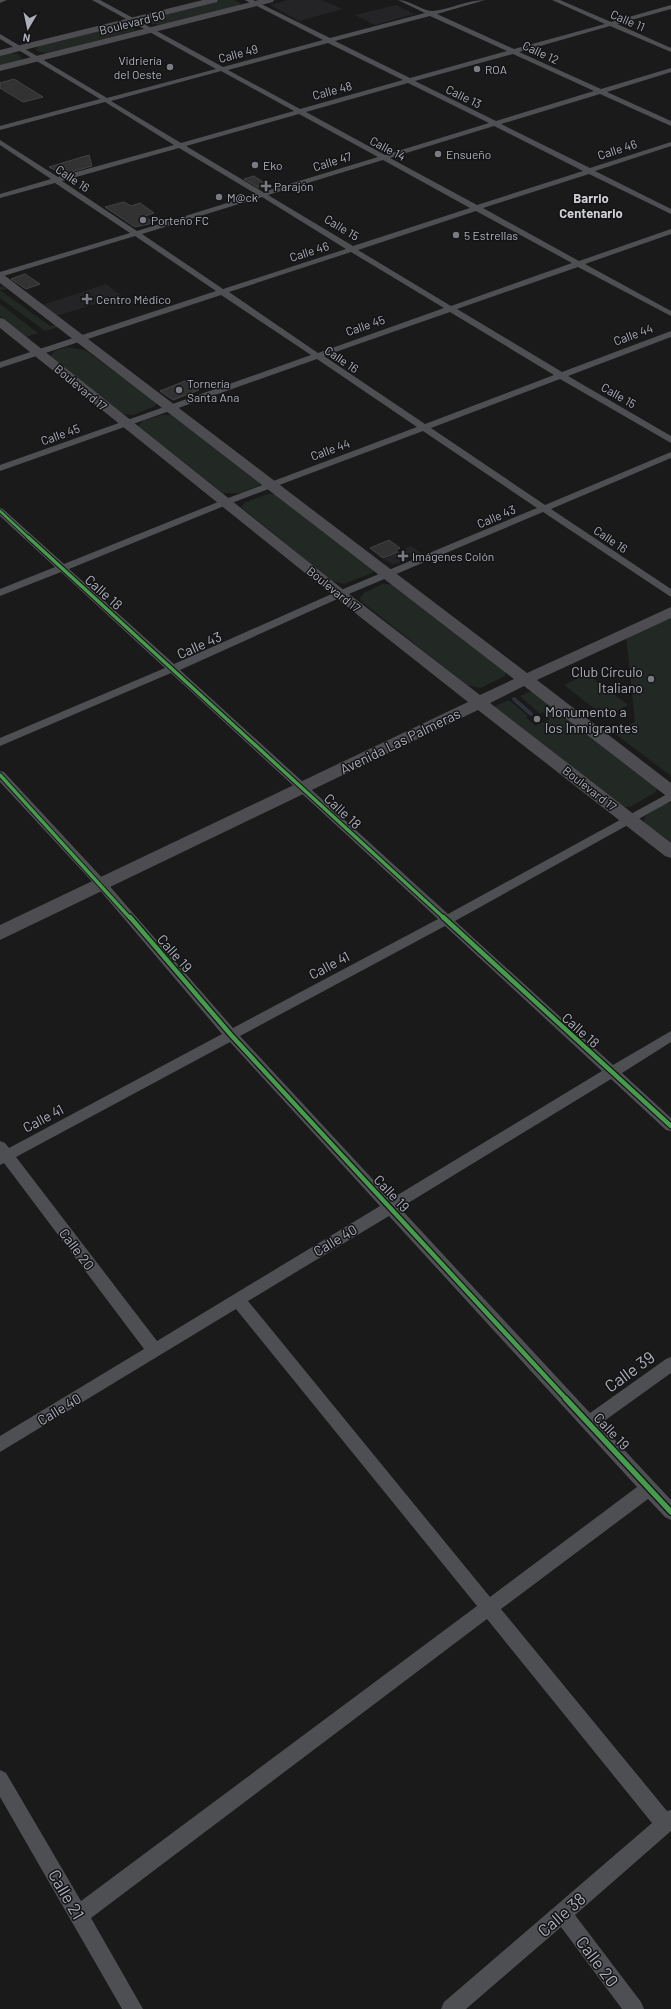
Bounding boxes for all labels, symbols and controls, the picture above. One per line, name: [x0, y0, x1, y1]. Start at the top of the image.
street label: Boulevard 50: [98, 7, 166, 37]
street label: Calle 11: [609, 7, 647, 33]
north arrow: [8, 8, 48, 48]
text: N: [22, 31, 31, 45]
street label: Calle 12: [521, 38, 561, 66]
street label: Calle 49: [217, 41, 259, 65]
place label: Vidriería del Oeste: [114, 53, 162, 81]
marker: Vidriería del Oeste: [165, 62, 175, 72]
place label: ROA: [485, 62, 507, 76]
marker: ROA: [472, 64, 482, 74]
street label: Calle 48: [311, 78, 353, 102]
street label: Calle 13: [444, 81, 484, 111]
street label: Calle 14: [368, 133, 408, 163]
street label: Calle 46: [596, 136, 638, 162]
place label: Ensueño: [446, 147, 491, 161]
street label: Calle 47: [311, 148, 353, 173]
marker: Ensueño: [433, 149, 443, 159]
place label: Eko: [263, 158, 283, 172]
marker: Eko: [250, 160, 260, 170]
street label: Calle 16: [53, 162, 93, 194]
place label: Parajón: [274, 179, 314, 193]
marker: Parajón: [261, 181, 271, 191]
place label: M@ck: [227, 190, 258, 204]
district label: Barrio Centenario: [559, 190, 623, 221]
marker: M@ck: [214, 192, 224, 202]
street label: Calle 15: [322, 211, 362, 243]
place label: Porteño FC: [151, 213, 209, 227]
marker: Porteño FC: [138, 215, 148, 225]
place label: 5 Estrellas: [464, 228, 518, 242]
marker: 5 Estrellas: [451, 230, 461, 240]
street label: Calle 46: [288, 238, 330, 264]
place label: Centro Médico: [96, 292, 171, 306]
marker: Centro Médico: [81, 293, 93, 305]
street label: Calle 45: [344, 312, 386, 338]
street label: Calle 44: [611, 320, 655, 348]
street label: Calle 16: [322, 343, 362, 375]
street label: Boulevard 17: [52, 361, 110, 413]
place label: Tornería Santa Ana: [187, 376, 239, 404]
street label: Calle 15: [599, 379, 639, 411]
marker: Tornería Santa Ana: [174, 385, 184, 395]
street label: Calle 45: [39, 421, 81, 447]
street label: Calle 44: [308, 435, 352, 463]
street label: Calle 43: [475, 502, 517, 530]
street label: Calle 16: [591, 523, 631, 555]
place label: Imágenes Colón: [412, 549, 494, 563]
marker: Imágenes Colón: [397, 550, 409, 562]
street label: Boulevard 17: [305, 563, 364, 615]
street label: Calle 18: [82, 571, 126, 613]
street label: Calle 43: [174, 628, 224, 662]
place label: Club Círculo Italiano: [571, 663, 643, 696]
marker: Club Círculo Italiano: [646, 674, 656, 684]
place label: Monumento a los Inmigrantes: [545, 703, 638, 736]
street label: Avenida Las Palmeras: [337, 704, 463, 778]
marker: Monumento a los Inmigrantes: [532, 714, 542, 724]
street label: Boulevard 17: [560, 763, 620, 814]
street label: Calle 18: [321, 790, 365, 832]
street label: Calle 19: [154, 931, 196, 975]
street label: Calle 41: [306, 947, 352, 983]
street label: Calle 18: [559, 1009, 603, 1051]
street label: Calle 41: [20, 1100, 66, 1136]
street label: Calle 19: [371, 1171, 413, 1215]
street label: Calle 40: [310, 1220, 360, 1260]
street label: Calle 20: [56, 1225, 98, 1273]
street label: Calle 39: [600, 1346, 658, 1396]
street label: Calle 40: [34, 1389, 84, 1429]
street label: Calle 19: [591, 1409, 633, 1453]
street label: Calle 21: [45, 1866, 89, 1922]
street label: Calle 38: [533, 1888, 589, 1940]
street label: Calle 20: [573, 1932, 623, 1990]

